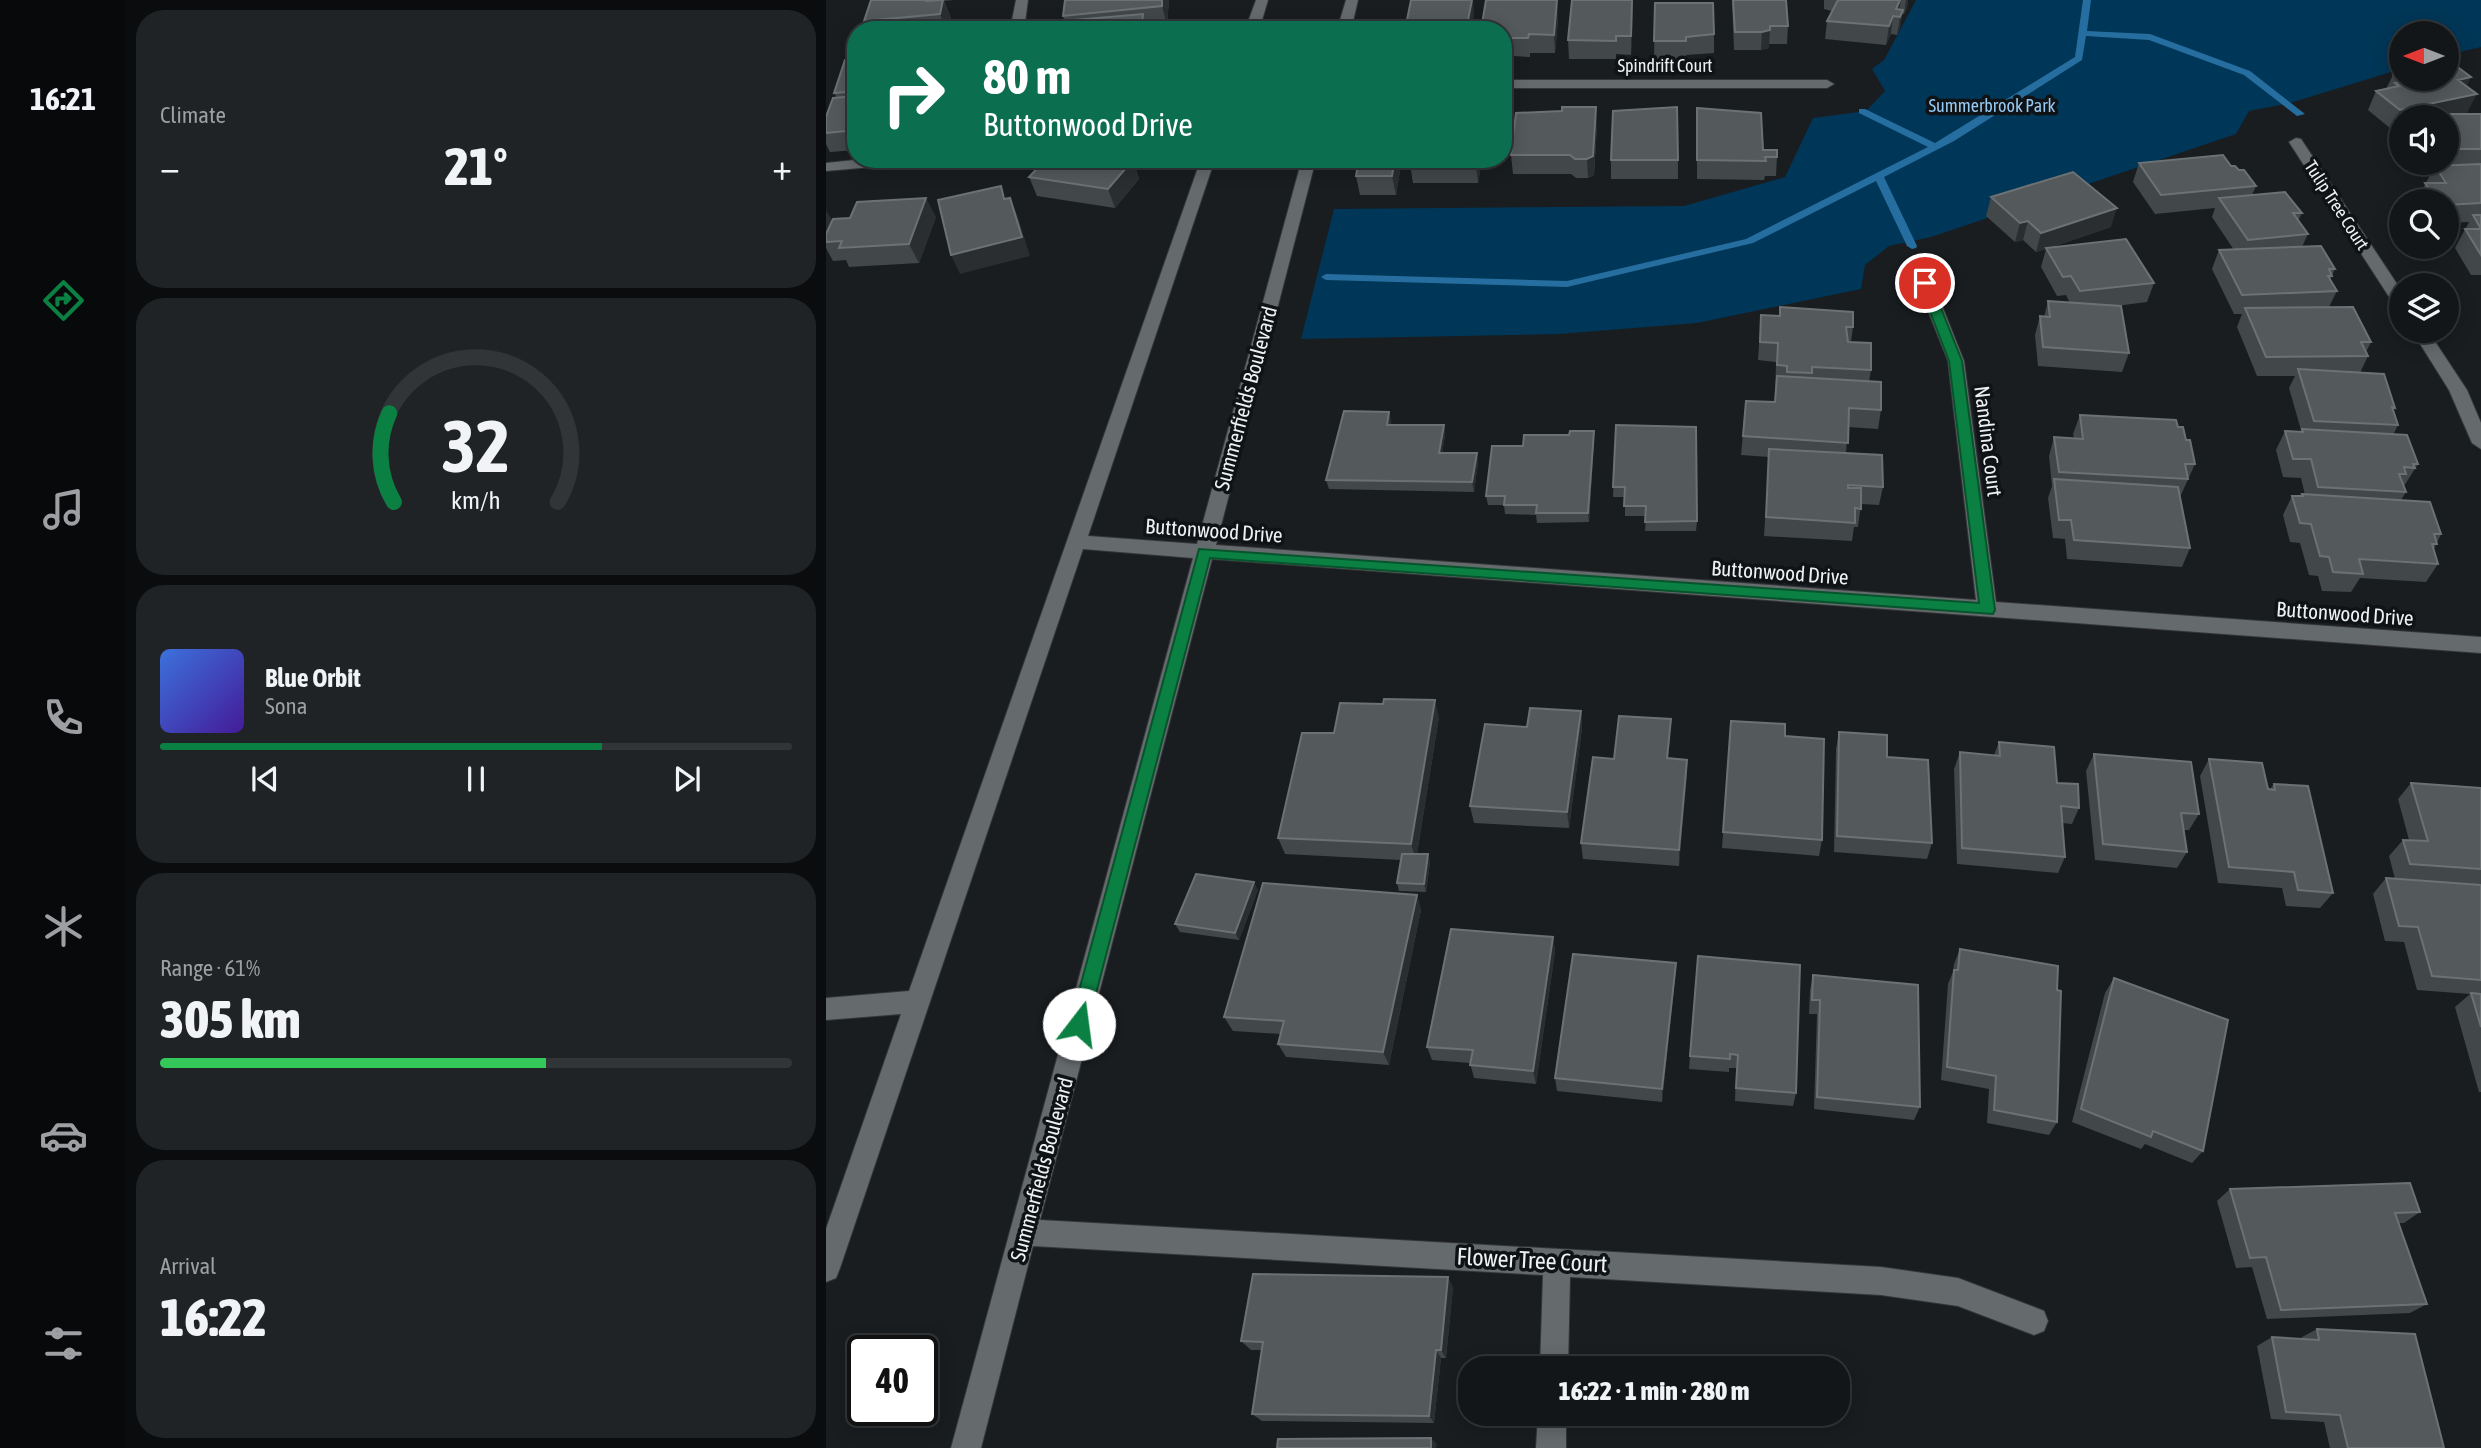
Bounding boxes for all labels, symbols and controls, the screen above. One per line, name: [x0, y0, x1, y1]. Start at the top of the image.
north arrow: [2389, 21, 2459, 91]
map controls: [2389, 21, 2459, 343]
text: 80 m: [983, 48, 1071, 104]
icon: right: [868, 49, 959, 140]
street label: Spindrift Court: [1617, 55, 1713, 76]
text: 16:21: [30, 80, 96, 117]
park label: Summerbrook Park: [1929, 95, 2056, 116]
text: Climate: [160, 102, 226, 128]
button: sound: [2389, 105, 2459, 175]
text: Buttonwood Drive: [983, 106, 1193, 143]
text: 21°: [444, 136, 508, 196]
text: −: [160, 145, 180, 188]
text: +: [772, 145, 792, 188]
street label: Tulip Tree Court: [2300, 156, 2374, 254]
button: search: [2389, 189, 2459, 259]
pin: [1895, 253, 1955, 313]
icon: arrive: [1906, 264, 1944, 302]
button: layers: [2389, 273, 2459, 343]
icon: directions: [39, 276, 88, 325]
street label: Summerfields Boulevard: [1209, 303, 1281, 493]
street label: Nandina Court: [1970, 384, 2008, 498]
text: 32: [442, 405, 510, 488]
icon: music: [39, 485, 88, 534]
text: km/h: [451, 486, 501, 514]
street label: Buttonwood Drive: [1144, 513, 1284, 547]
street label: Buttonwood Drive: [1710, 555, 1850, 589]
street label: Buttonwood Drive: [2275, 596, 2415, 630]
text: Blue Orbit: [265, 663, 361, 693]
icon: phone: [39, 693, 88, 742]
text: Sona: [265, 693, 307, 719]
icon: previous: [246, 760, 284, 798]
icon: pause: [457, 760, 495, 798]
icon: next: [668, 760, 706, 798]
icon: climate: [39, 902, 88, 951]
text: Range · 61%: [160, 955, 260, 981]
position arrow: [1042, 987, 1116, 1061]
text: 305 km: [160, 989, 301, 1049]
street label: Summerfields Boulevard: [1005, 1074, 1077, 1264]
icon: car: [39, 1111, 88, 1160]
street label: Flower Tree Court: [1456, 1243, 1608, 1277]
text: Arrival: [160, 1253, 216, 1279]
text: 16:22: [160, 1287, 267, 1347]
icon: filters: [39, 1319, 88, 1368]
speed limit sign: 40: [847, 1335, 938, 1426]
text: 16:22 · 1 min · 280 m: [1559, 1376, 1749, 1406]

